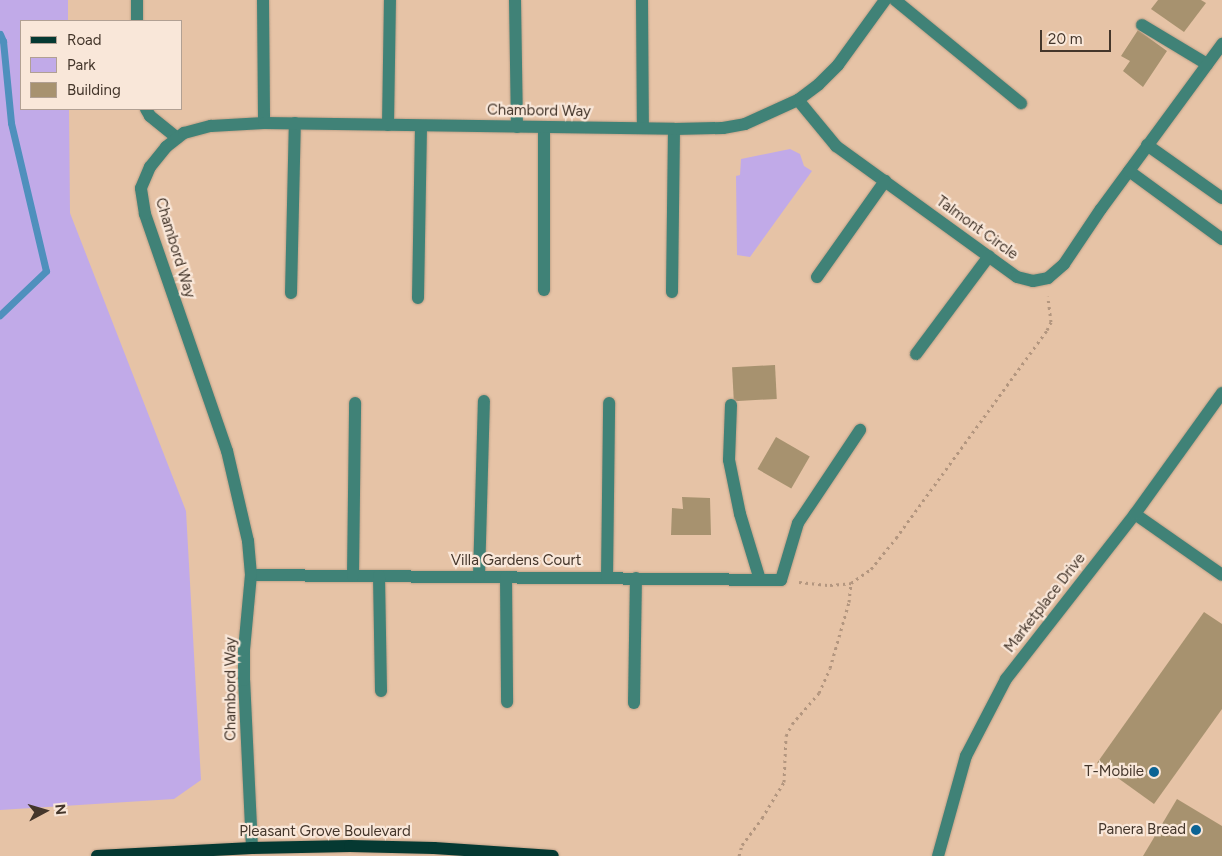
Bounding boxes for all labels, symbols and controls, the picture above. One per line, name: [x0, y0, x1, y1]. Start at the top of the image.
legend: [20, 20, 182, 110]
scale bar: [1042, 20, 1113, 52]
text: 20 m: [1048, 30, 1082, 48]
text: Road: [67, 31, 102, 49]
text: Park: [67, 56, 96, 74]
text: Building: [67, 81, 121, 99]
street label: Chambord Way: [487, 101, 591, 121]
street label: Talmont Circle: [933, 192, 1021, 264]
street label: Chambord Way: [151, 196, 199, 300]
street label: Marketplace Drive: [1001, 550, 1089, 656]
street label: Villa Gardens Court: [451, 552, 581, 570]
street label: Chambord Way: [222, 637, 240, 741]
place label: T-Mobile: [1084, 763, 1144, 781]
marker: T-Mobile: [1148, 766, 1160, 778]
north arrow: [20, 786, 70, 836]
text: N: [51, 803, 69, 816]
place label: Panera Bread: [1098, 821, 1186, 839]
street label: Pleasant Grove Boulevard: [239, 823, 411, 841]
marker: Panera Bread: [1190, 824, 1202, 836]

